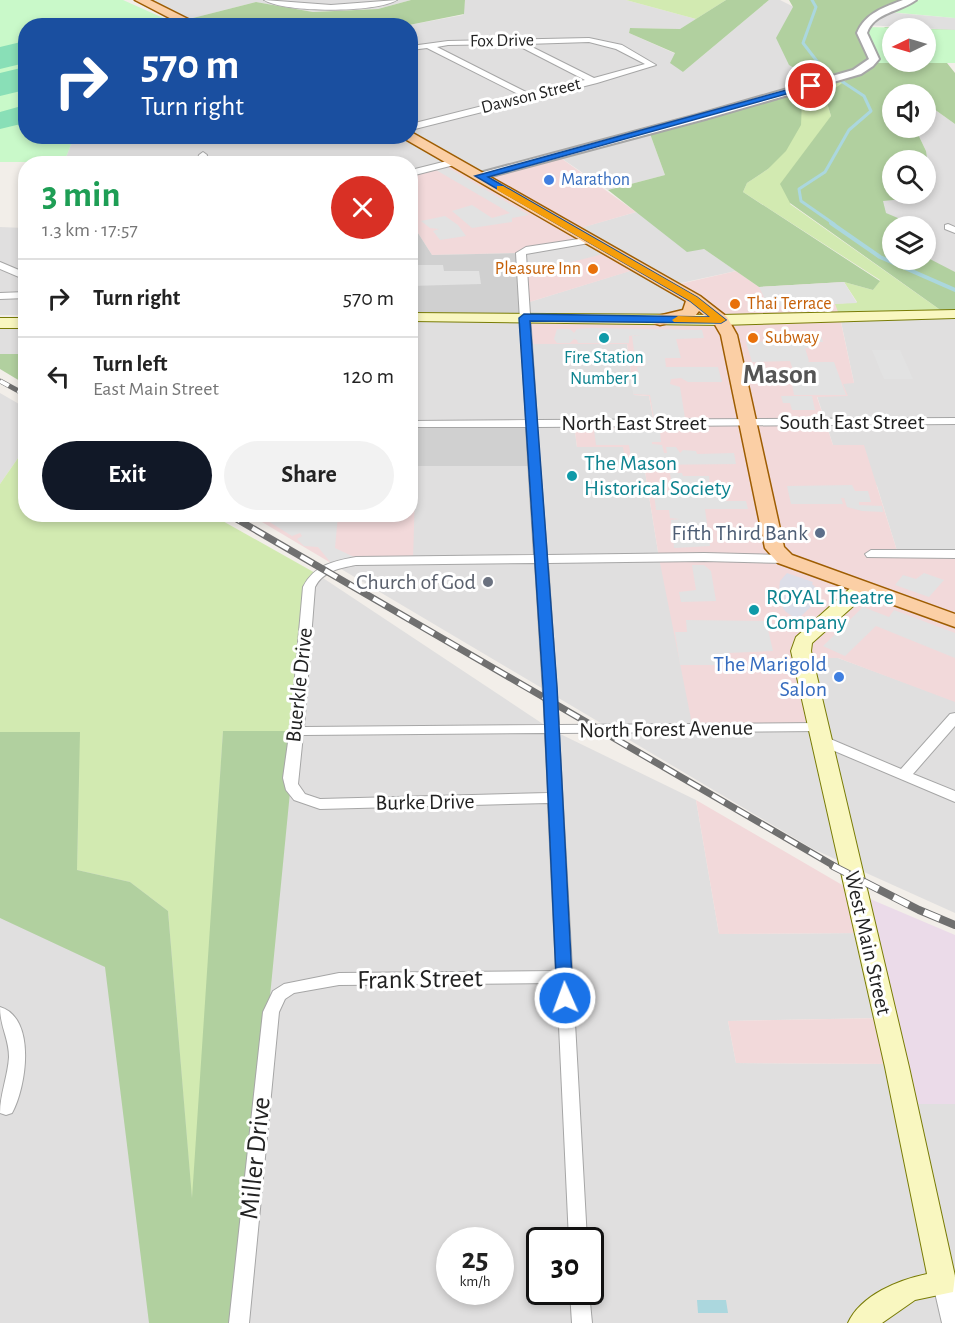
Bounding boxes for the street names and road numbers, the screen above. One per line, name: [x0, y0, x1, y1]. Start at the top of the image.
street label: Fox Drive: [470, 31, 534, 51]
street label: Dawson Street: [479, 75, 583, 117]
street label: South East Street: [780, 411, 924, 433]
street label: North East Street: [561, 412, 707, 434]
street label: Buerkle Drive: [282, 627, 316, 743]
street label: North Forest Avenue: [579, 716, 753, 742]
street label: Burke Drive: [375, 790, 475, 814]
street label: West Main Street: [841, 869, 895, 1017]
street label: Frank Street: [357, 964, 483, 994]
street label: Miller Drive: [235, 1095, 275, 1221]

